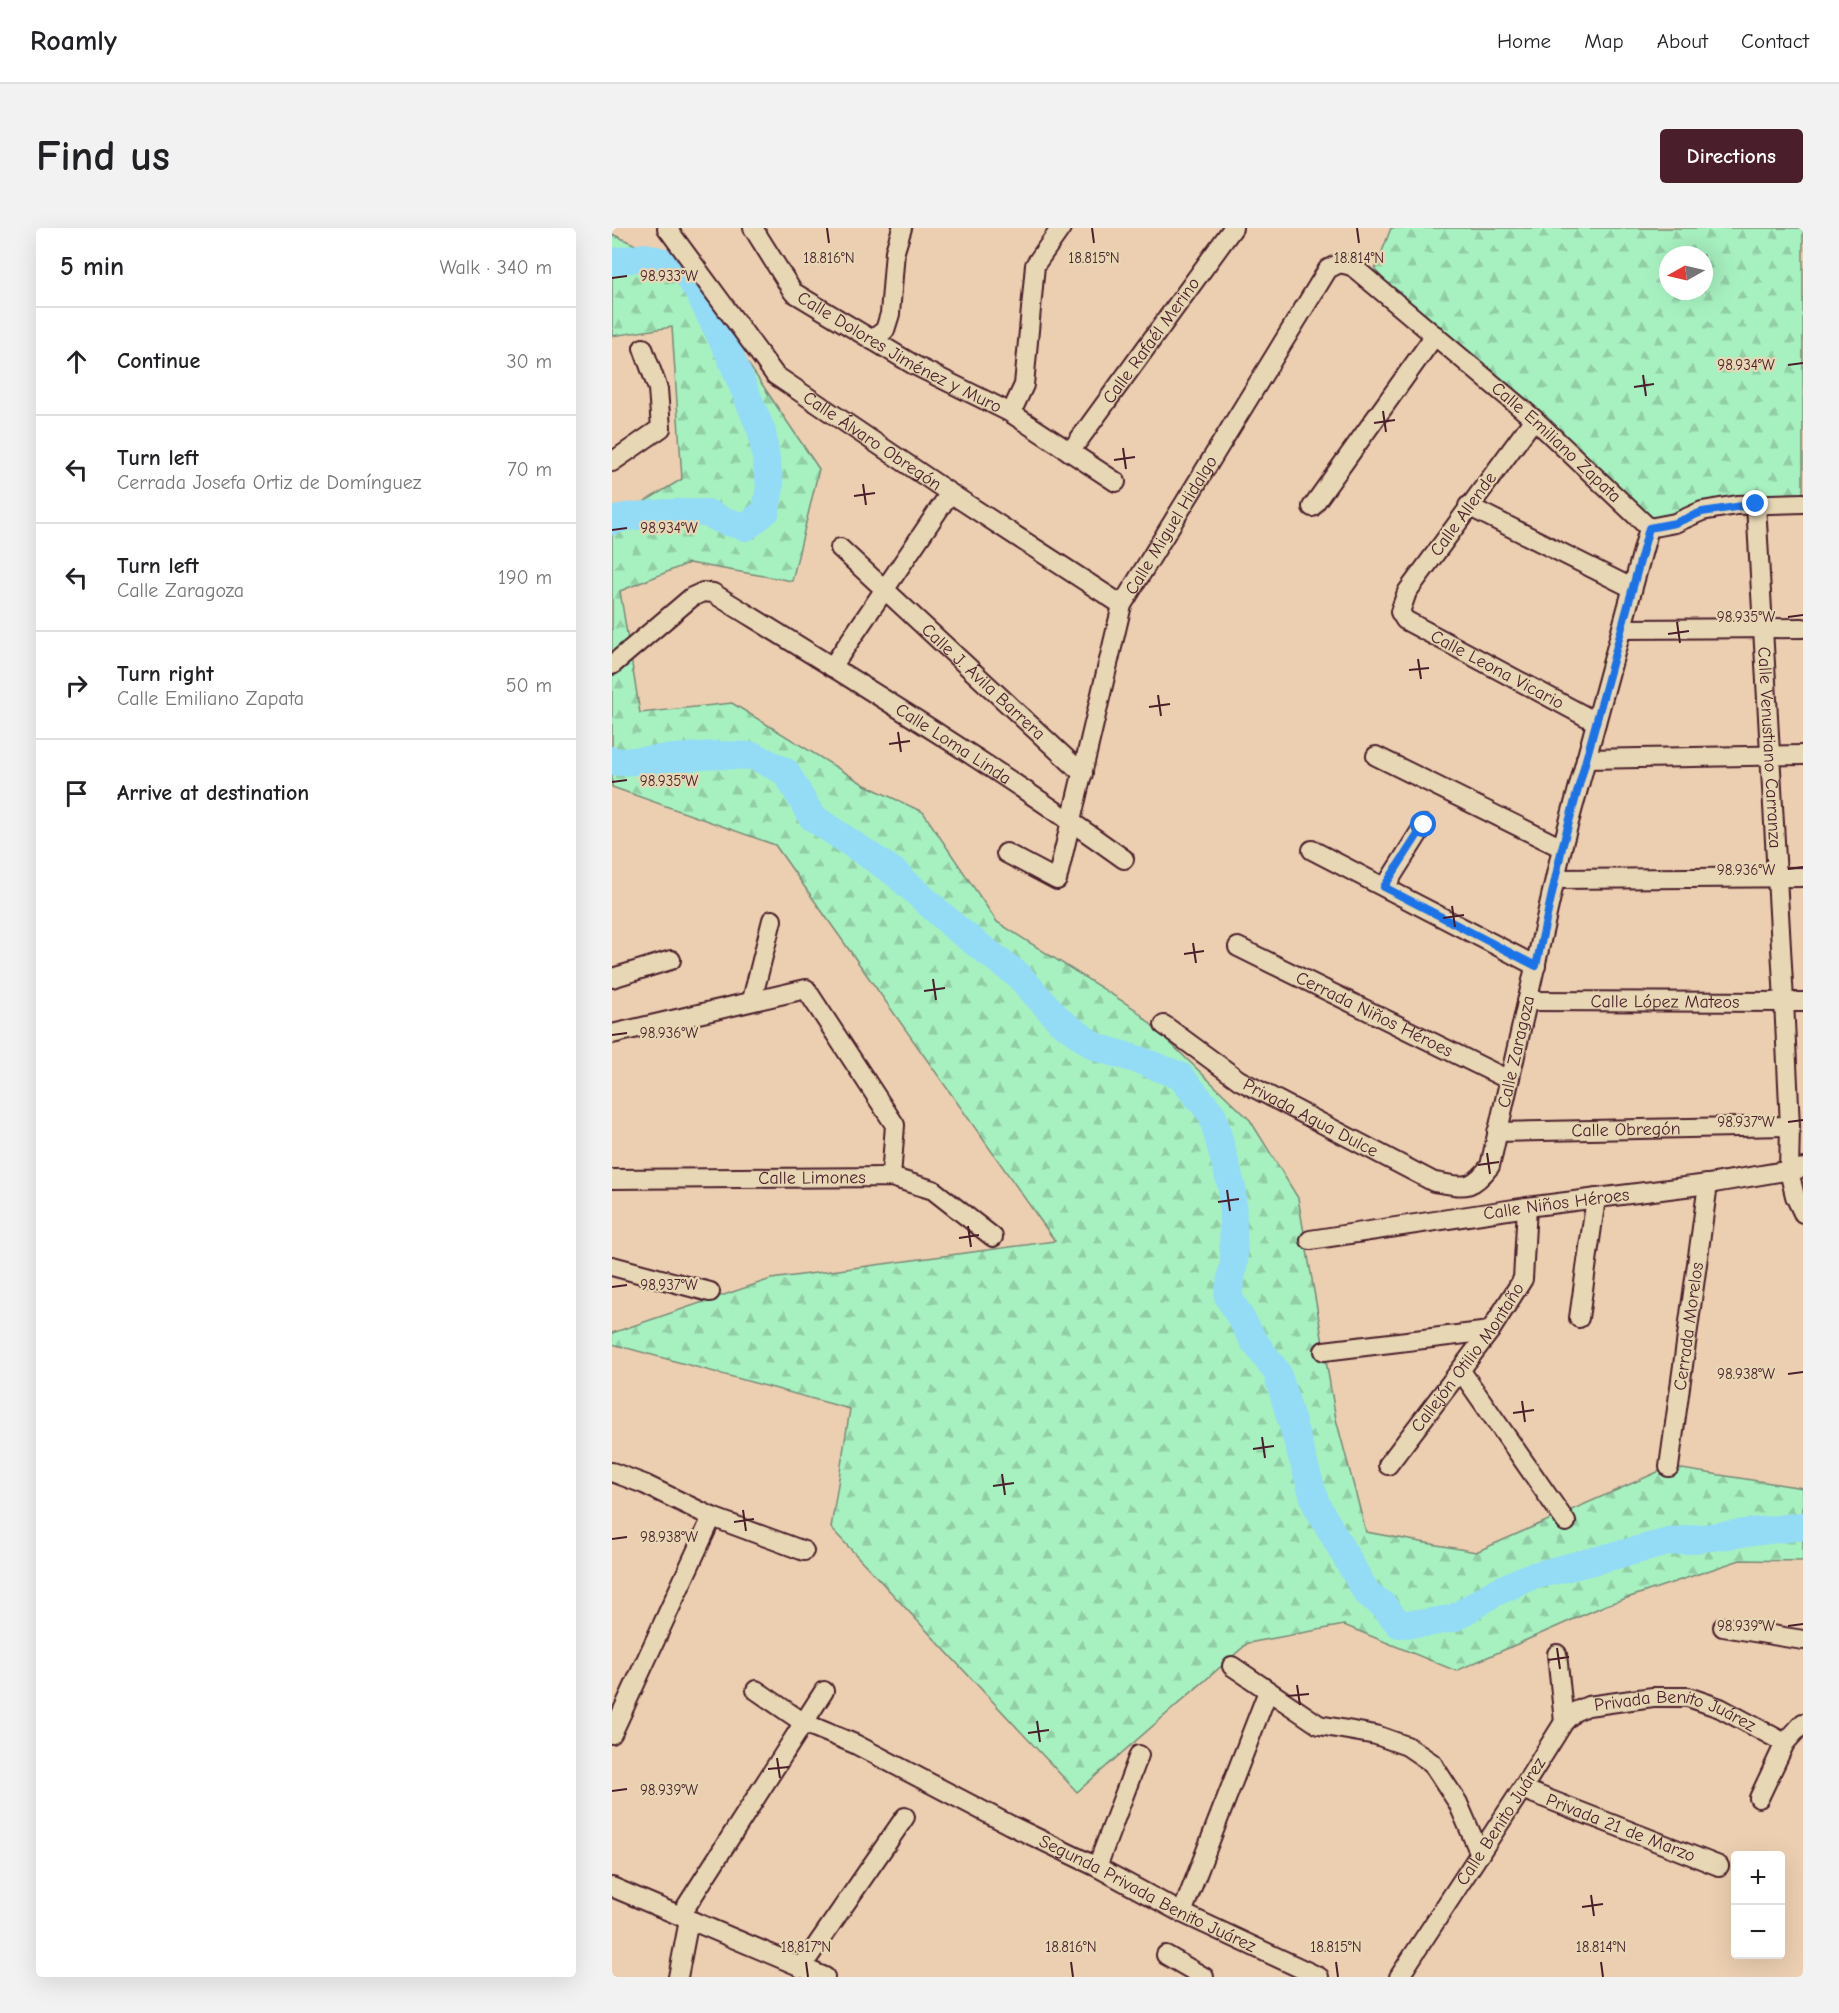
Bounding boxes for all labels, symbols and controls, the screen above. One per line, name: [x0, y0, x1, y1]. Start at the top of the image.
text: Roamly: [30, 25, 117, 57]
text: Home: [1497, 29, 1551, 53]
text: Map: [1584, 29, 1624, 53]
text: About: [1657, 29, 1708, 53]
text: Contact: [1741, 29, 1809, 53]
button: Directions: [1660, 129, 1803, 183]
text: Find us: [36, 132, 170, 181]
north arrow: [1659, 246, 1713, 300]
text: 18.816°N: [803, 249, 855, 267]
text: 18.815°N: [1068, 249, 1120, 267]
text: 18.814°N: [1334, 249, 1384, 267]
text: 5 min: [60, 252, 124, 282]
text: Walk · 340 m: [440, 256, 552, 279]
text: 98.933°W: [640, 267, 698, 285]
street label: Calle Rafaél Merino: [1099, 273, 1205, 408]
street label: Calle Dolores Jiménez y Muro: [793, 287, 1005, 418]
icon: ahead: [60, 345, 93, 378]
text: Continue: [117, 348, 200, 374]
text: 30 m: [506, 350, 552, 373]
text: 98.934°W: [1717, 356, 1775, 374]
street label: Calle Emiliano Zapata: [1487, 378, 1625, 507]
street label: Calle Álvaro Obregón: [799, 387, 946, 495]
text: Turn left: [117, 445, 199, 471]
street label: Calle Miguel Hidalgo: [1121, 452, 1222, 599]
icon: left: [60, 453, 93, 486]
text: 70 m: [507, 458, 552, 481]
street label: Calle Allende: [1426, 468, 1501, 561]
text: Cerrada Josefa Ortiz de Domínguez: [117, 471, 421, 494]
route end: [1742, 490, 1768, 516]
text: 98.934°W: [640, 519, 698, 537]
text: Turn left: [117, 553, 199, 579]
icon: left: [60, 561, 93, 594]
text: 190 m: [498, 566, 552, 589]
text: Calle Zaragoza: [117, 579, 244, 602]
text: 98.935°W: [1717, 608, 1775, 626]
street label: Calle J. Ávila Barrera: [917, 619, 1049, 744]
street label: Calle Leona Vicario: [1427, 626, 1568, 714]
street label: Calle Venustiano Carranza: [1753, 646, 1785, 849]
text: Turn right: [117, 661, 214, 687]
icon: right: [60, 669, 93, 702]
text: 50 m: [506, 674, 552, 697]
text: Calle Emiliano Zapata: [117, 687, 304, 710]
street label: Calle Loma Linda: [891, 699, 1015, 789]
text: 98.935°W: [640, 772, 698, 790]
icon: arrive: [60, 777, 93, 810]
text: Arrive at destination: [117, 780, 309, 806]
route start: [1410, 811, 1436, 837]
text: 98.936°W: [1717, 861, 1775, 879]
street label: Cerrada Niños Héroes: [1292, 967, 1456, 1062]
street label: Calle López Mateos: [1590, 991, 1740, 1013]
street label: Calle Zaragoza: [1493, 994, 1539, 1110]
text: 98.936°W: [640, 1024, 698, 1042]
street label: Privada Agua Dulce: [1239, 1074, 1382, 1162]
text: 98.937°W: [1717, 1113, 1775, 1131]
street label: Calle Obregón: [1571, 1118, 1681, 1141]
street label: Calle Limones: [758, 1167, 866, 1189]
street label: Calle Niños Héroes: [1482, 1184, 1631, 1224]
street label: Cerrada Morelos: [1670, 1261, 1708, 1392]
text: 98.937°W: [640, 1276, 698, 1294]
street label: Callejón Otilio Montaño: [1407, 1279, 1529, 1436]
text: 98.938°W: [1717, 1365, 1775, 1383]
text: 98.938°W: [640, 1528, 698, 1546]
text: 98.939°W: [1717, 1617, 1775, 1635]
street label: Privada Benito Juárez: [1593, 1687, 1759, 1736]
street label: Calle Benito Juárez: [1452, 1754, 1550, 1889]
text: 98.939°W: [640, 1781, 698, 1799]
street label: Privada 21 de Marzo: [1543, 1789, 1698, 1867]
street label: Segunda Privada Benito Juárez: [1036, 1831, 1259, 1957]
map controls: [1731, 1851, 1785, 1959]
button: +: [1731, 1851, 1785, 1905]
button: −: [1731, 1905, 1785, 1959]
text: 18.817°N: [781, 1938, 831, 1956]
text: 18.816°N: [1045, 1938, 1097, 1956]
text: 18.815°N: [1310, 1938, 1362, 1956]
text: 18.814°N: [1576, 1938, 1626, 1956]

